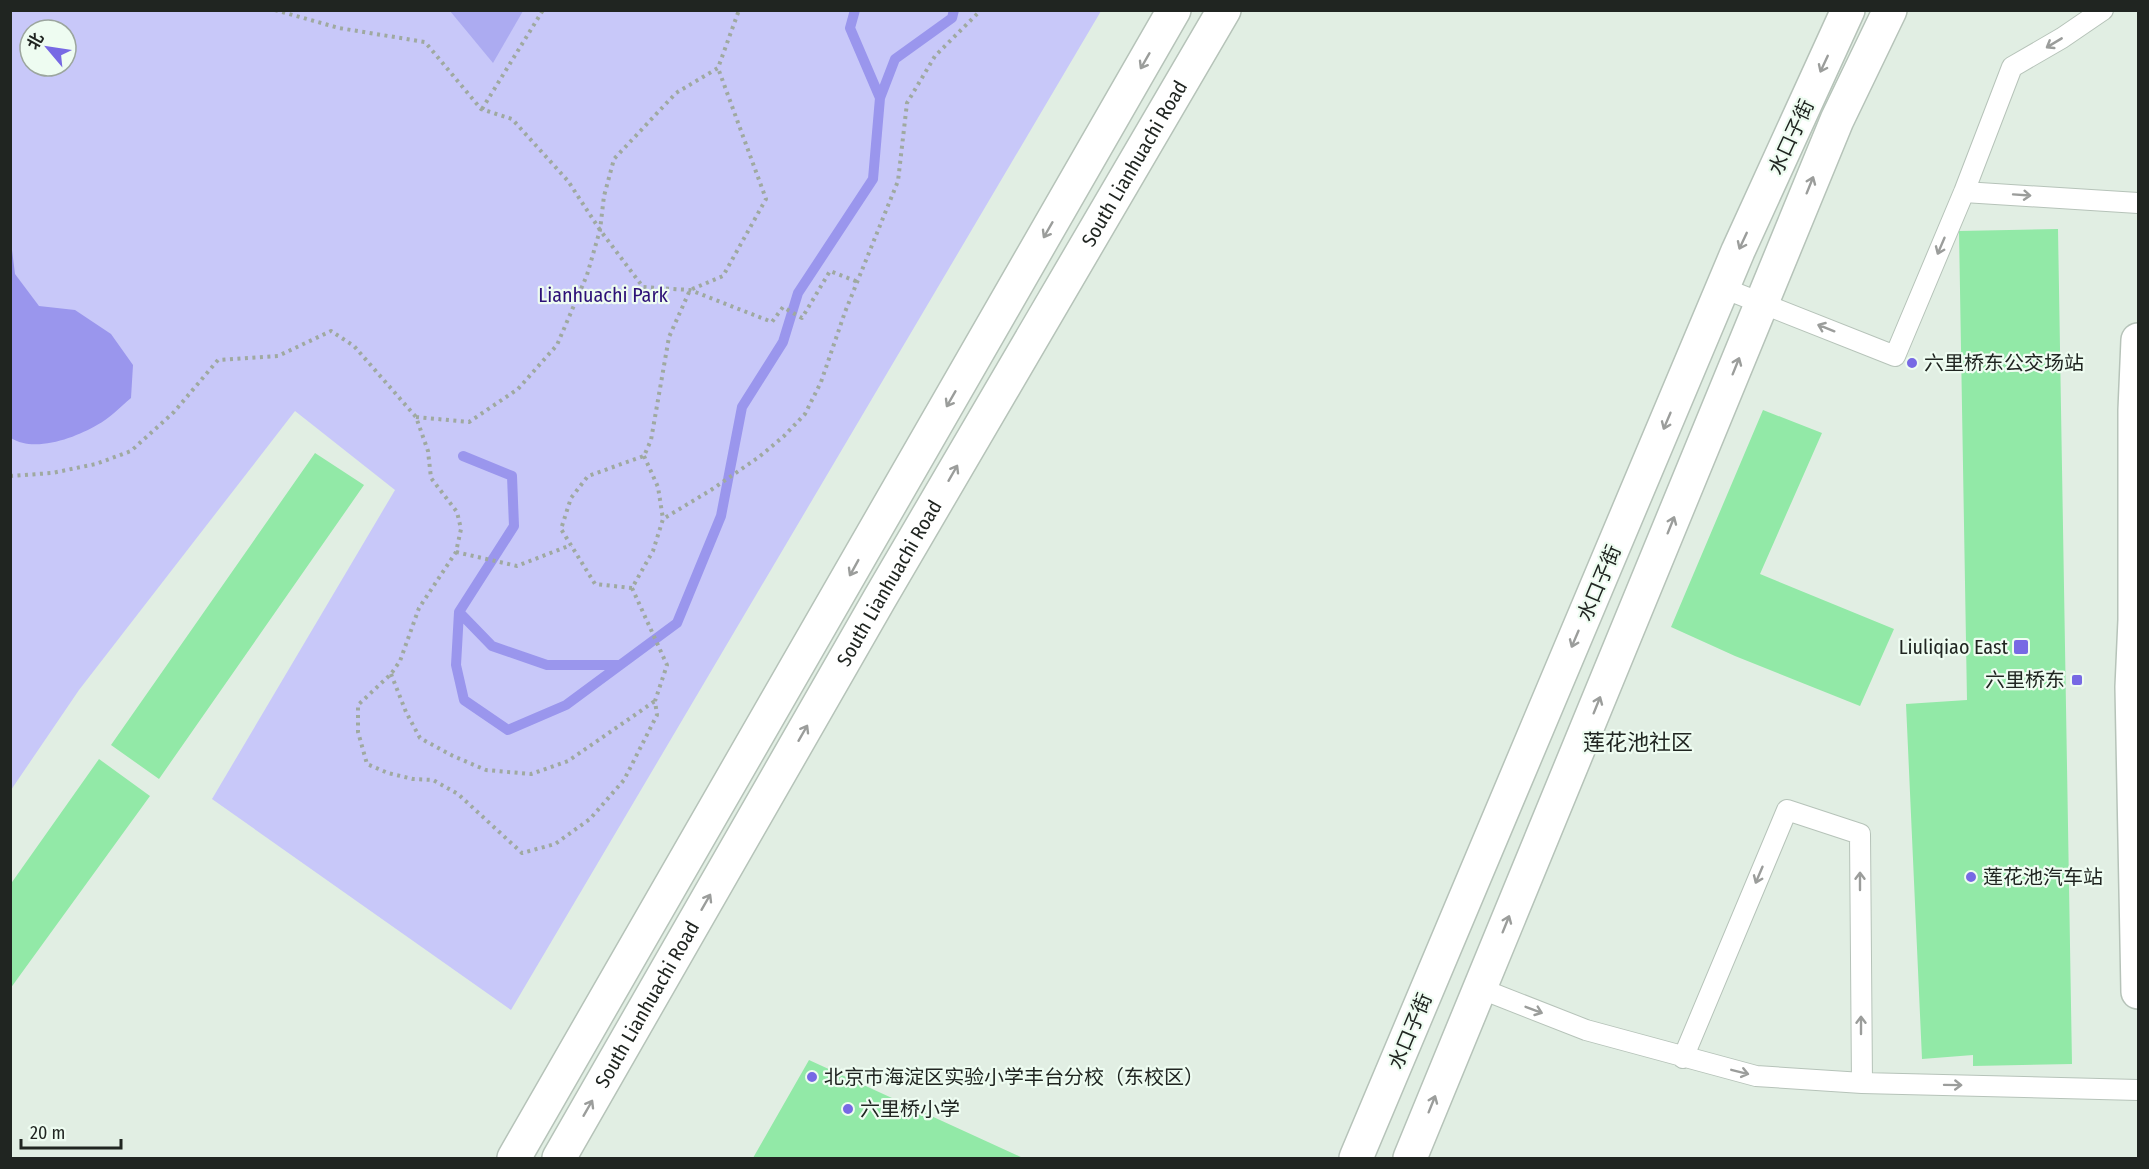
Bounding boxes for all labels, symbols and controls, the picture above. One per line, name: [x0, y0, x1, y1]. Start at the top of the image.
north arrow: [18, 18, 78, 78]
text: 北: [23, 29, 48, 53]
one-way arrow: [2046, 37, 2063, 49]
one-way arrow: [1139, 52, 1151, 69]
one-way arrow: [1818, 54, 1829, 72]
street label: South Lianhuachi Road: [1076, 76, 1192, 251]
street label: 水口子街: [1763, 96, 1819, 178]
one-way arrow: [1805, 176, 1816, 195]
one-way arrow: [2012, 190, 2032, 201]
one-way arrow: [1042, 221, 1054, 238]
one-way arrow: [1737, 232, 1748, 250]
one-way arrow: [1935, 236, 1947, 254]
park label: Lianhuachi Park: [538, 283, 668, 307]
one-way arrow: [1817, 322, 1835, 333]
place label: 六里桥东公交场站: [1924, 351, 2084, 375]
marker: 六里桥东公交场站: [1905, 356, 1919, 370]
one-way arrow: [1731, 357, 1742, 375]
one-way arrow: [945, 390, 957, 407]
one-way arrow: [1661, 411, 1672, 429]
one-way arrow: [947, 465, 959, 482]
street label: South Lianhuachi Road: [832, 496, 947, 670]
one-way arrow: [1666, 516, 1677, 535]
street label: 水口子街: [1572, 541, 1626, 625]
one-way arrow: [848, 559, 859, 577]
one-way arrow: [1569, 629, 1580, 648]
place label: Liuliqiao East: [1899, 635, 2008, 659]
marker: Liuliqiao East: [2012, 638, 2030, 656]
place label: 六里桥东: [1985, 668, 2065, 692]
marker: 六里桥东: [2070, 673, 2084, 687]
one-way arrow: [1592, 696, 1603, 715]
one-way arrow: [797, 725, 809, 742]
district label: 莲花池社区: [1583, 729, 1693, 756]
place label: 莲花池汽车站: [1983, 865, 2103, 889]
one-way arrow: [1753, 866, 1764, 884]
marker: 莲花池汽车站: [1964, 870, 1978, 884]
one-way arrow: [1854, 872, 1866, 892]
one-way arrow: [700, 894, 712, 911]
one-way arrow: [1501, 915, 1512, 934]
street label: South Lianhuachi Road: [590, 917, 704, 1092]
street label: 水口子街: [1383, 989, 1437, 1073]
one-way arrow: [1524, 1005, 1543, 1016]
one-way arrow: [1855, 1015, 1867, 1035]
place label: 北京市海淀区实验小学丰台分校（东校区）: [824, 1065, 1204, 1089]
one-way arrow: [1730, 1067, 1749, 1079]
marker: 北京市海淀区实验小学丰台分校（东校区）: [805, 1070, 819, 1084]
one-way arrow: [1942, 1079, 1962, 1091]
one-way arrow: [1427, 1096, 1438, 1114]
place label: 六里桥小学: [860, 1097, 960, 1121]
one-way arrow: [582, 1100, 594, 1117]
marker: 六里桥小学: [841, 1102, 855, 1116]
scale bar: [21, 1112, 122, 1150]
text: 20 m: [30, 1122, 65, 1144]

